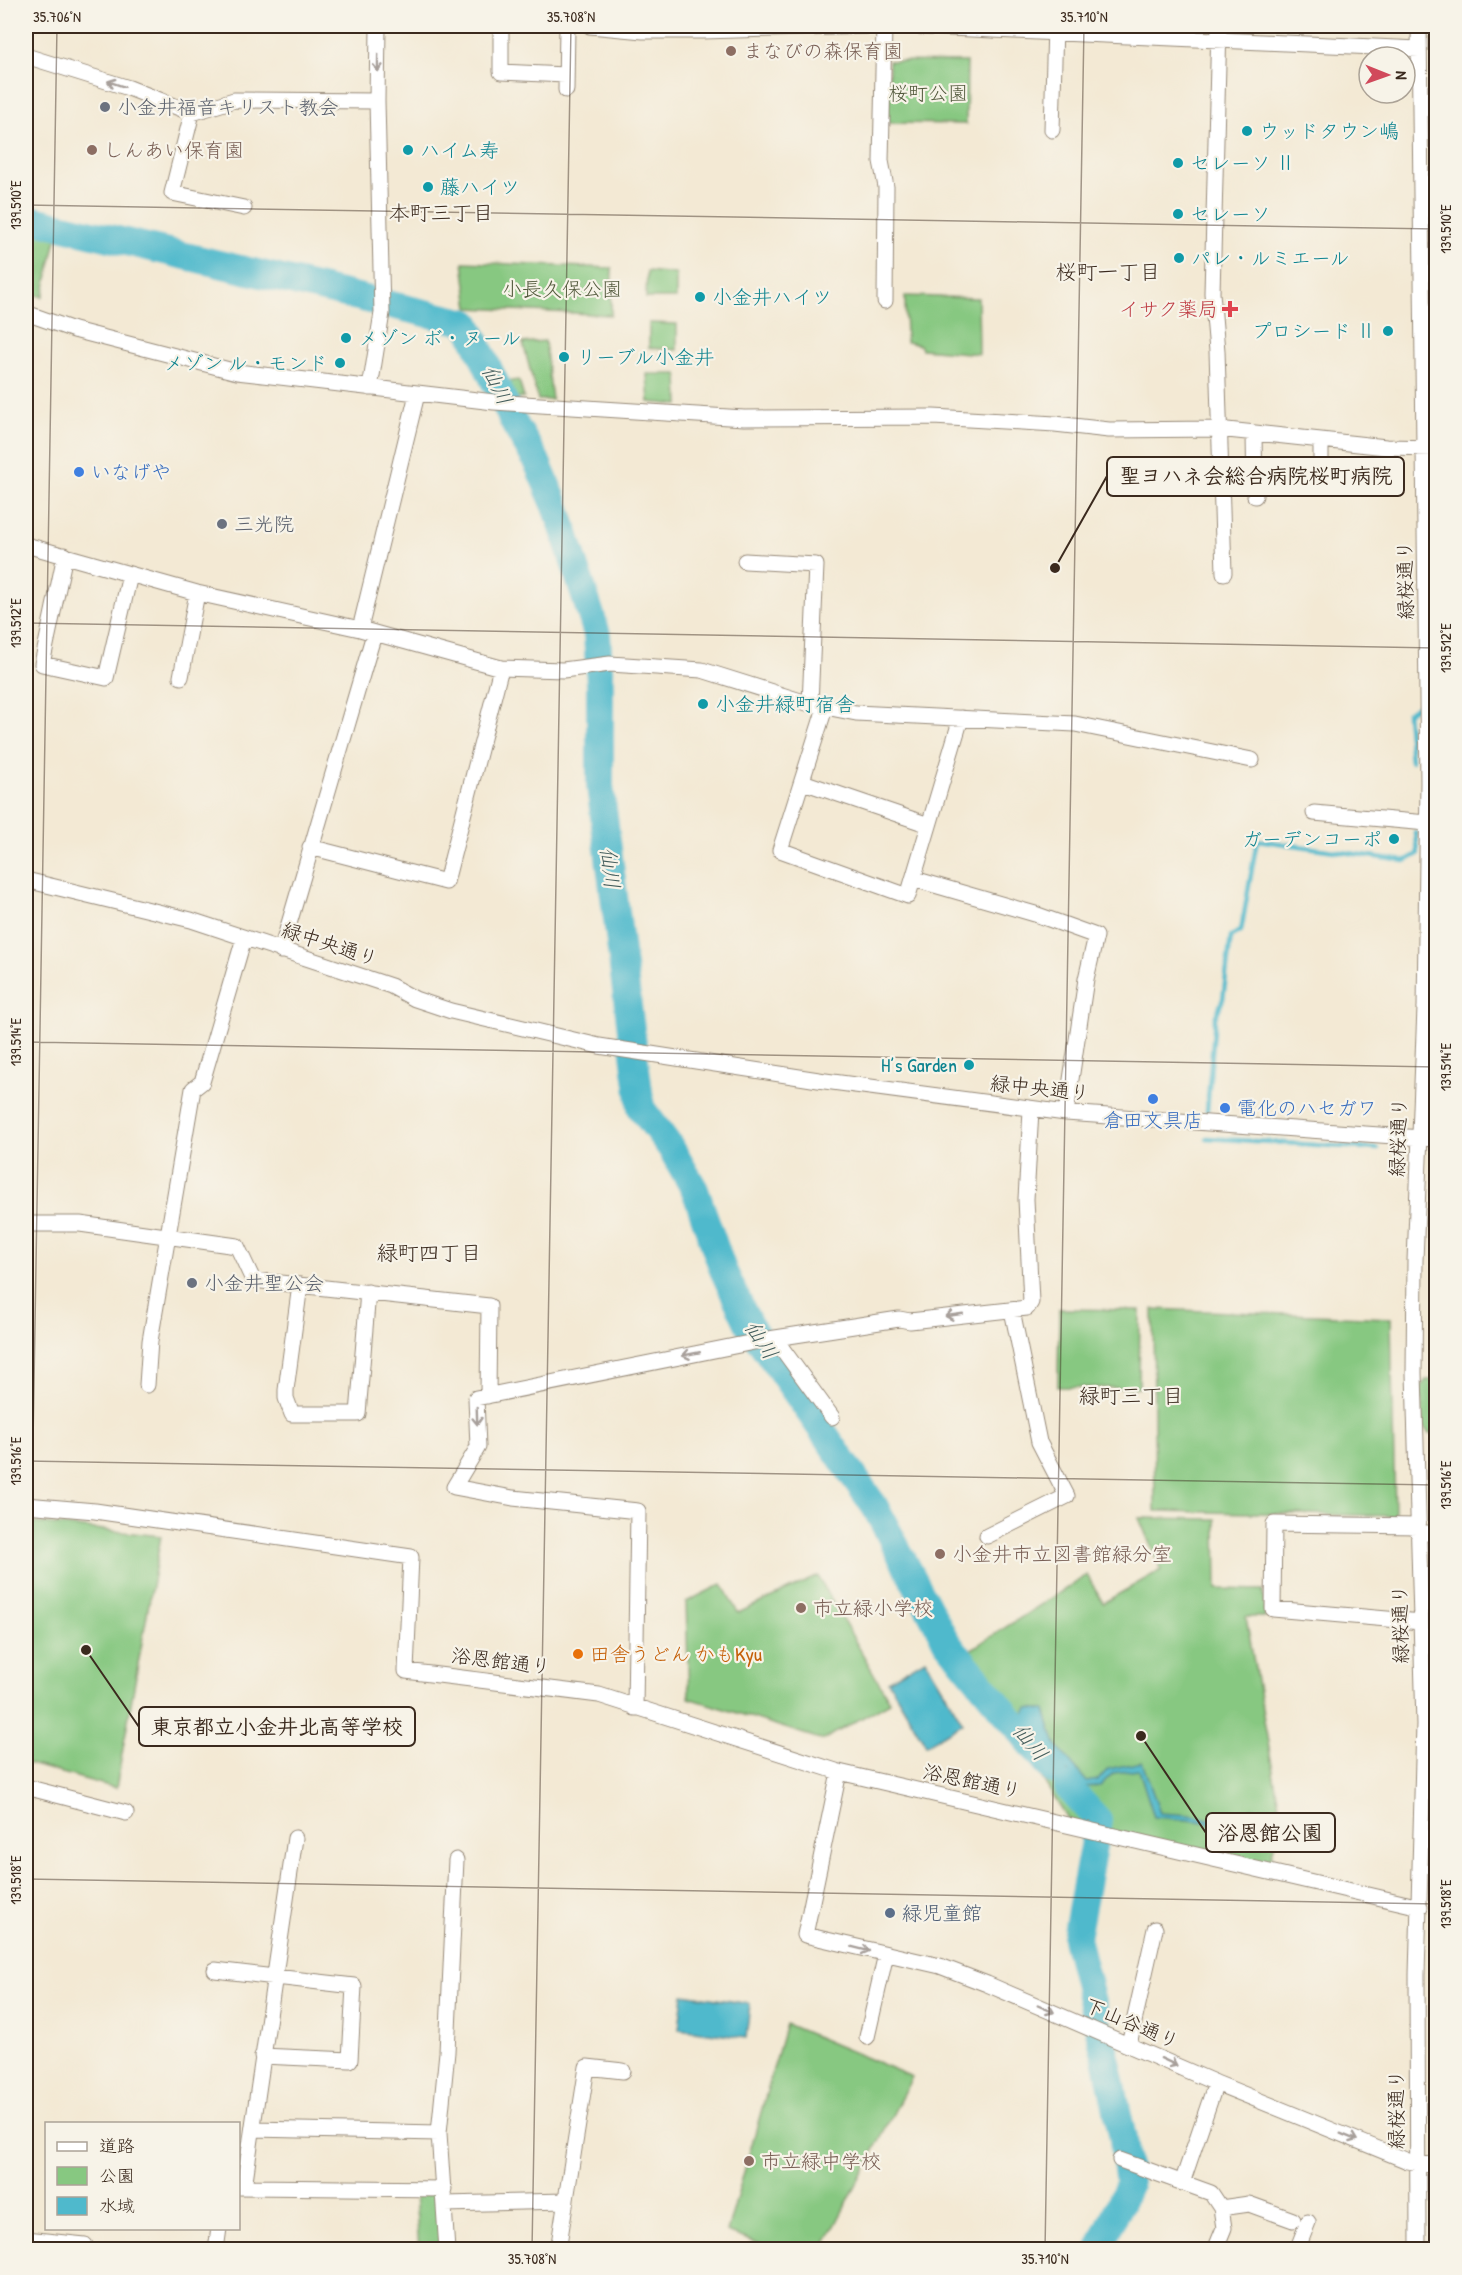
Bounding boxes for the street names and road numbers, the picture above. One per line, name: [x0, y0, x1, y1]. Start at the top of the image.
street label: 緑桜通り: [1390, 540, 1419, 620]
street label: 緑中央通り: [278, 915, 382, 972]
street label: 緑中央通り: [989, 1069, 1091, 1106]
street label: 緑桜通り: [1383, 1097, 1412, 1177]
street label: 緑桜通り: [1385, 1584, 1414, 1664]
street label: 浴恩館通り: [450, 1641, 552, 1680]
street label: 浴恩館通り: [920, 1757, 1024, 1804]
street label: 下山谷通り: [1081, 1991, 1183, 2055]
street label: 緑桜通り: [1382, 2069, 1409, 2149]

